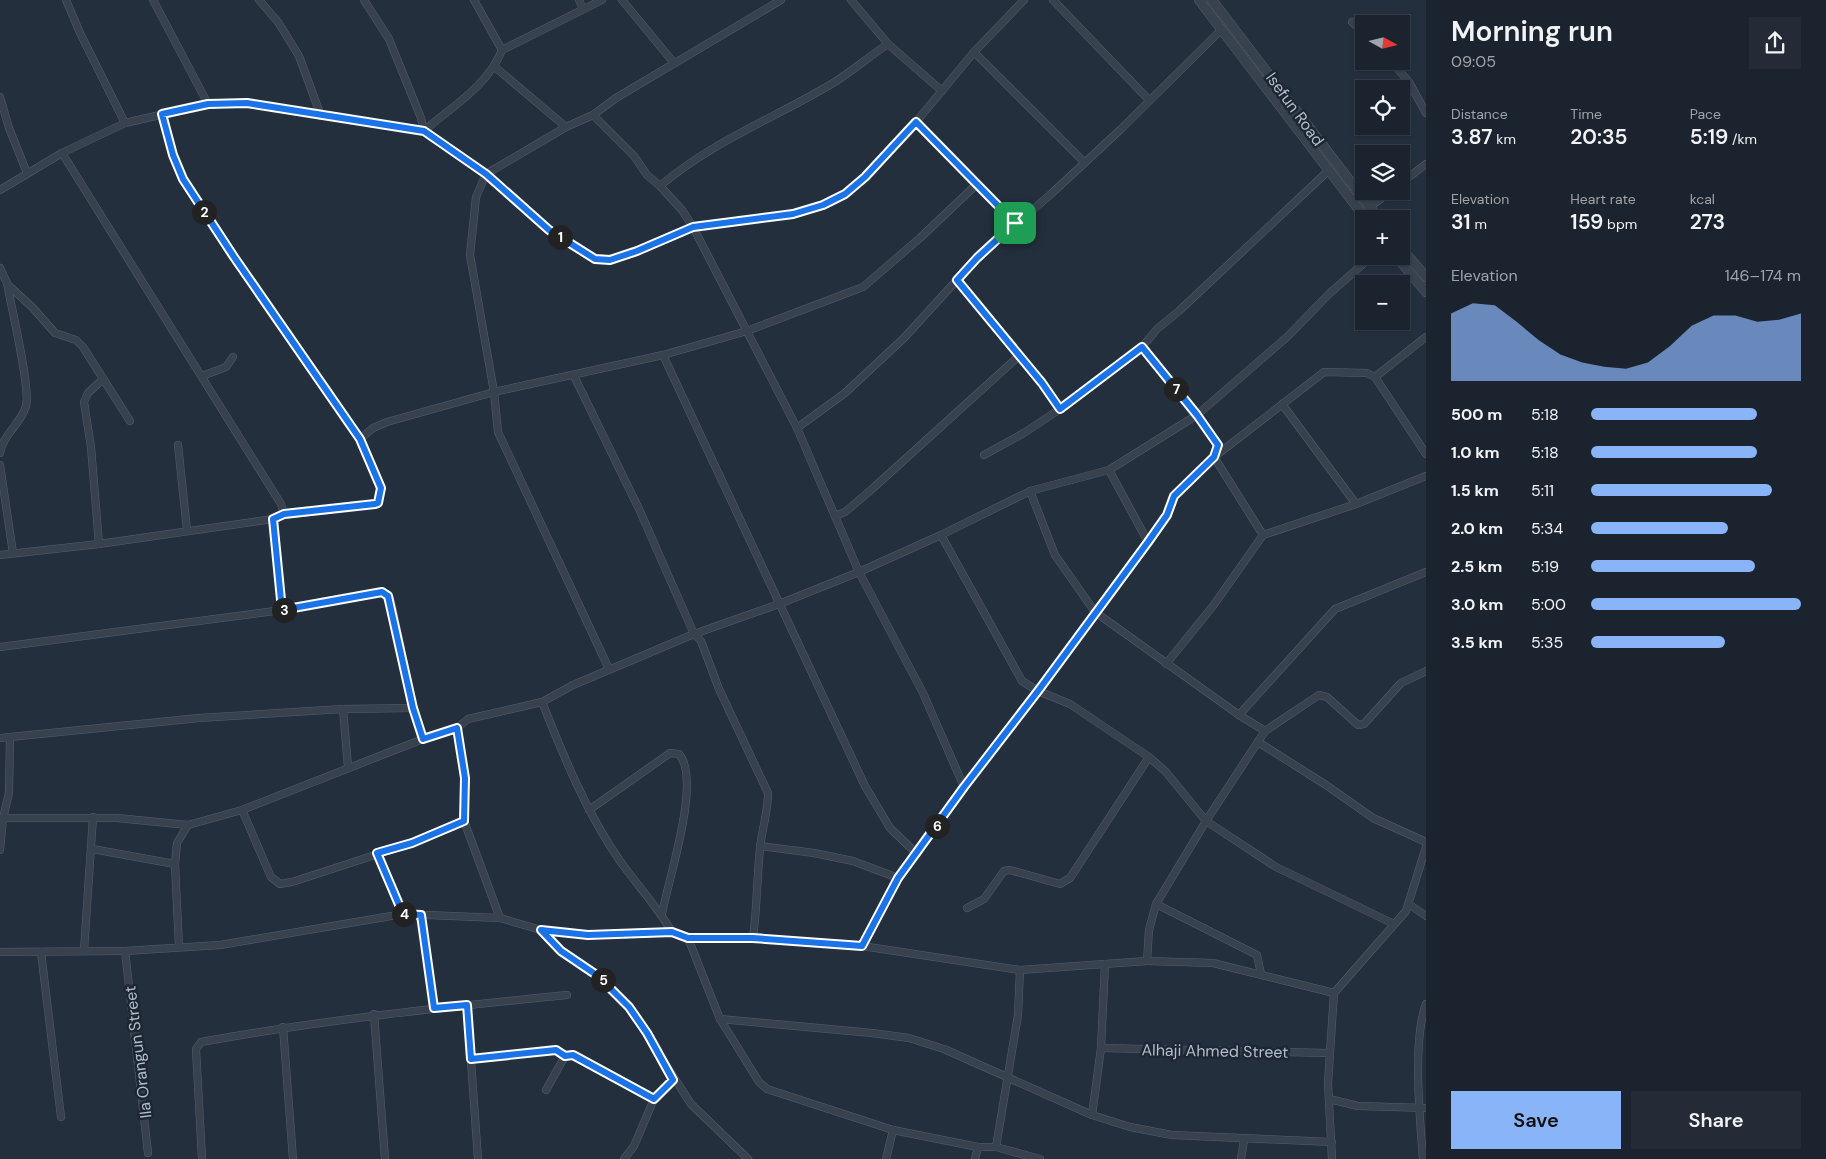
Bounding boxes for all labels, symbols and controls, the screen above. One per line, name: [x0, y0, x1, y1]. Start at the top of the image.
text: Morning run: [1451, 13, 1613, 50]
north arrow: [1355, 15, 1410, 70]
map controls: [1355, 15, 1410, 330]
button: share: [1749, 17, 1801, 69]
text: 09:05: [1451, 51, 1496, 72]
street label: Isefun Road: [1261, 68, 1329, 150]
button: locate: [1355, 80, 1410, 135]
text: Distance: [1451, 105, 1508, 123]
text: Time: [1570, 105, 1602, 123]
text: Pace: [1690, 105, 1721, 123]
text: 3.87: [1451, 123, 1493, 151]
text: 20:35: [1570, 123, 1628, 151]
text: 5:19: [1690, 123, 1728, 151]
text: km: [1493, 130, 1516, 148]
text: /km: [1728, 130, 1757, 148]
button: layers: [1355, 145, 1410, 200]
text: Elevation: [1451, 190, 1509, 208]
text: Heart rate: [1570, 190, 1636, 208]
text: kcal: [1690, 190, 1715, 208]
pin: 2: [192, 200, 216, 224]
pin: [994, 202, 1036, 244]
text: 2: [200, 203, 209, 221]
text: 31: [1451, 208, 1471, 236]
text: 159: [1570, 208, 1603, 236]
text: 273: [1690, 208, 1725, 236]
icon: arrive: [1001, 209, 1029, 237]
button: +: [1355, 210, 1410, 265]
text: m: [1471, 215, 1487, 233]
text: bpm: [1603, 215, 1637, 233]
pin: 1: [548, 224, 572, 250]
text: 1: [558, 228, 563, 246]
text: Elevation: [1451, 265, 1518, 286]
text: 146–174 m: [1725, 265, 1801, 286]
button: −: [1355, 275, 1410, 330]
pin: 7: [1164, 376, 1188, 402]
text: 7: [1173, 380, 1180, 398]
text: 500 m: [1451, 404, 1502, 425]
text: 5:18: [1531, 404, 1559, 425]
text: 1.0 km: [1451, 442, 1500, 463]
text: 5:18: [1531, 442, 1559, 463]
text: 1.5 km: [1451, 480, 1499, 501]
text: 5:11: [1531, 480, 1554, 501]
text: 2.0 km: [1451, 518, 1503, 539]
text: 5:34: [1531, 518, 1563, 539]
text: 2.5 km: [1451, 556, 1502, 577]
text: 5:19: [1531, 556, 1559, 577]
text: 3.0 km: [1451, 594, 1503, 615]
text: 5:00: [1531, 594, 1566, 615]
pin: 3: [272, 598, 296, 622]
text: 3: [280, 601, 289, 619]
text: 3.5 km: [1451, 632, 1503, 653]
text: 5:35: [1531, 632, 1563, 653]
pin: 6: [924, 814, 950, 838]
text: 6: [933, 817, 942, 835]
pin: 4: [392, 902, 416, 926]
text: 4: [400, 905, 409, 923]
pin: 5: [590, 968, 616, 992]
text: 5: [599, 971, 608, 989]
street label: Ila Orangun Street: [119, 985, 157, 1119]
street label: Alhaji Ahmed Street: [1141, 1039, 1289, 1063]
button: Save: [1451, 1091, 1621, 1149]
button: Share: [1631, 1091, 1801, 1149]

